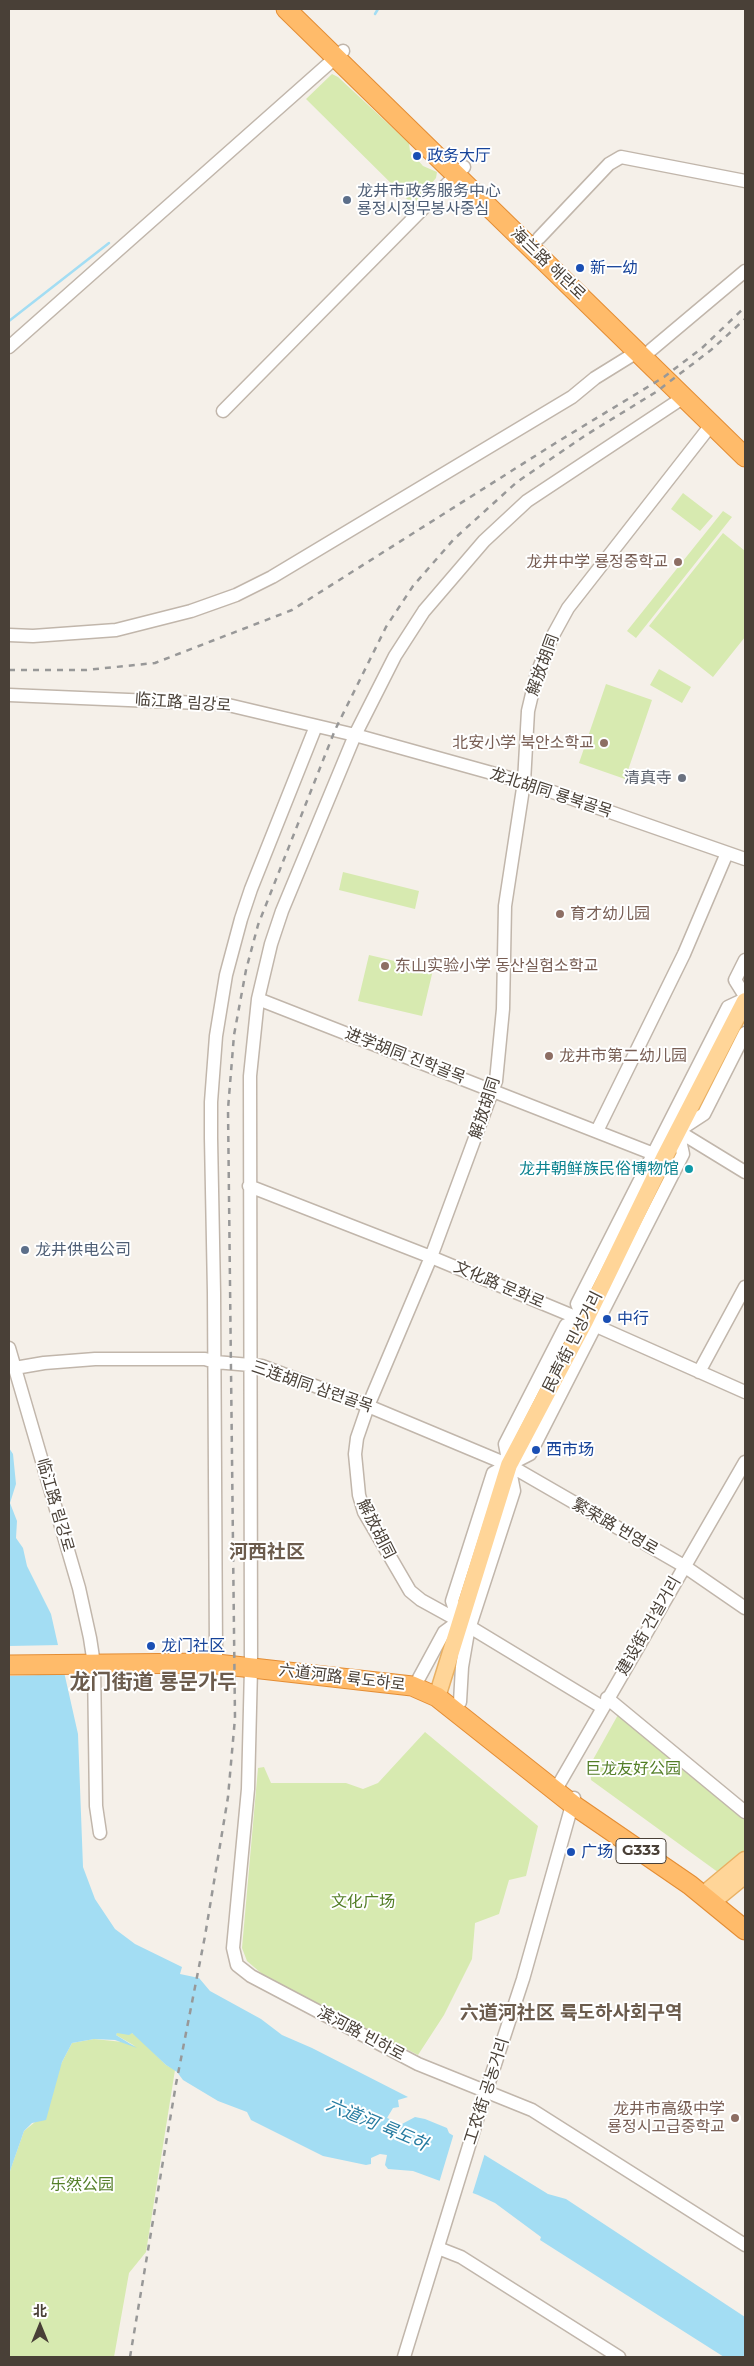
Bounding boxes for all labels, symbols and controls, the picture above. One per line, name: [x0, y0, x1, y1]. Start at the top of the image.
place label: 政务大厅: [427, 146, 491, 166]
marker: 政务大厅: [411, 150, 423, 162]
place label: 龙井市政务服务中心 룡정시정무봉사중심: [357, 181, 501, 219]
marker: 龙井市政务服务中心 룡정시정무봉사중심: [341, 194, 353, 206]
street label: 海兰路 해란로: [507, 224, 589, 304]
place label: 新一幼: [590, 258, 638, 278]
marker: 新一幼: [574, 262, 586, 274]
place label: 龙井中学 룡정중학교: [526, 552, 668, 572]
marker: 龙井中学 룡정중학교: [672, 556, 684, 568]
street label: 解放胡同: [523, 632, 563, 698]
street label: 临江路 림강로: [134, 690, 232, 716]
place label: 北安小学 북안소학교: [452, 733, 594, 753]
marker: 北安小学 북안소학교: [598, 737, 610, 749]
street label: 龙北胡同 룡북골목: [488, 764, 614, 822]
place label: 清真寺: [624, 768, 672, 788]
marker: 清真寺: [676, 772, 688, 784]
place label: 育才幼儿园: [570, 904, 650, 924]
marker: 育才幼儿园: [554, 908, 566, 920]
place label: 东山实验小学 동산실험소학교: [395, 956, 598, 976]
marker: 东山实验小学 동산실험소학교: [379, 960, 391, 972]
street label: 进学胡同 진학골목: [342, 1024, 468, 1088]
place label: 龙井市第二幼儿园: [559, 1046, 687, 1066]
marker: 龙井市第二幼儿园: [543, 1050, 555, 1062]
street label: 解放胡同: [466, 1075, 504, 1141]
place label: 龙井朝鲜族民俗博物馆: [519, 1159, 679, 1179]
marker: 龙井朝鲜族民俗博物馆: [683, 1163, 695, 1175]
place label: 龙井供电公司: [35, 1240, 131, 1260]
marker: 龙井供电公司: [19, 1244, 31, 1256]
street label: 文化路 문화로: [451, 1257, 547, 1313]
street label: 民声街 민성거리: [539, 1288, 607, 1396]
place label: 中行: [617, 1309, 649, 1329]
marker: 中行: [601, 1313, 613, 1325]
street label: 三连胡同 삼련골목: [249, 1357, 375, 1417]
place label: 西市场: [546, 1440, 594, 1460]
marker: 西市场: [530, 1444, 542, 1456]
street label: 临江路 림강로: [32, 1456, 78, 1554]
street label: 繁荣路 번영로: [568, 1495, 662, 1559]
street label: 解放胡同: [353, 1496, 399, 1562]
district label: 河西社区: [229, 1541, 305, 1563]
street label: 建设街 건설거리: [613, 1573, 685, 1679]
place label: 龙门社区: [161, 1636, 225, 1656]
marker: 龙门社区: [145, 1640, 157, 1652]
street label: 六道河路 륙도하로: [278, 1661, 406, 1695]
district label: 龙门街道 룡문가두: [69, 1670, 237, 1696]
park label: 巨龙友好公园: [585, 1759, 681, 1779]
road number: G333: [616, 1838, 666, 1864]
place label: 广场: [581, 1842, 613, 1862]
marker: 广场: [565, 1846, 577, 1858]
park label: 文化广场: [331, 1892, 395, 1912]
district label: 六道河社区 륙도하사회구역: [460, 2002, 682, 2024]
street label: 滨河路 빈하로: [314, 2003, 408, 2065]
street label: 工农街 공농거리: [461, 2035, 513, 2147]
water label: 六道河 륙도하: [323, 2094, 431, 2156]
place label: 龙井市高级中学 룡정시고급중학교: [607, 2099, 725, 2137]
marker: 龙井市高级中学 룡정시고급중학교: [729, 2112, 741, 2124]
park label: 乐然公园: [50, 2175, 114, 2195]
north arrow: [15, 2301, 65, 2351]
text: 北: [33, 2302, 47, 2320]

